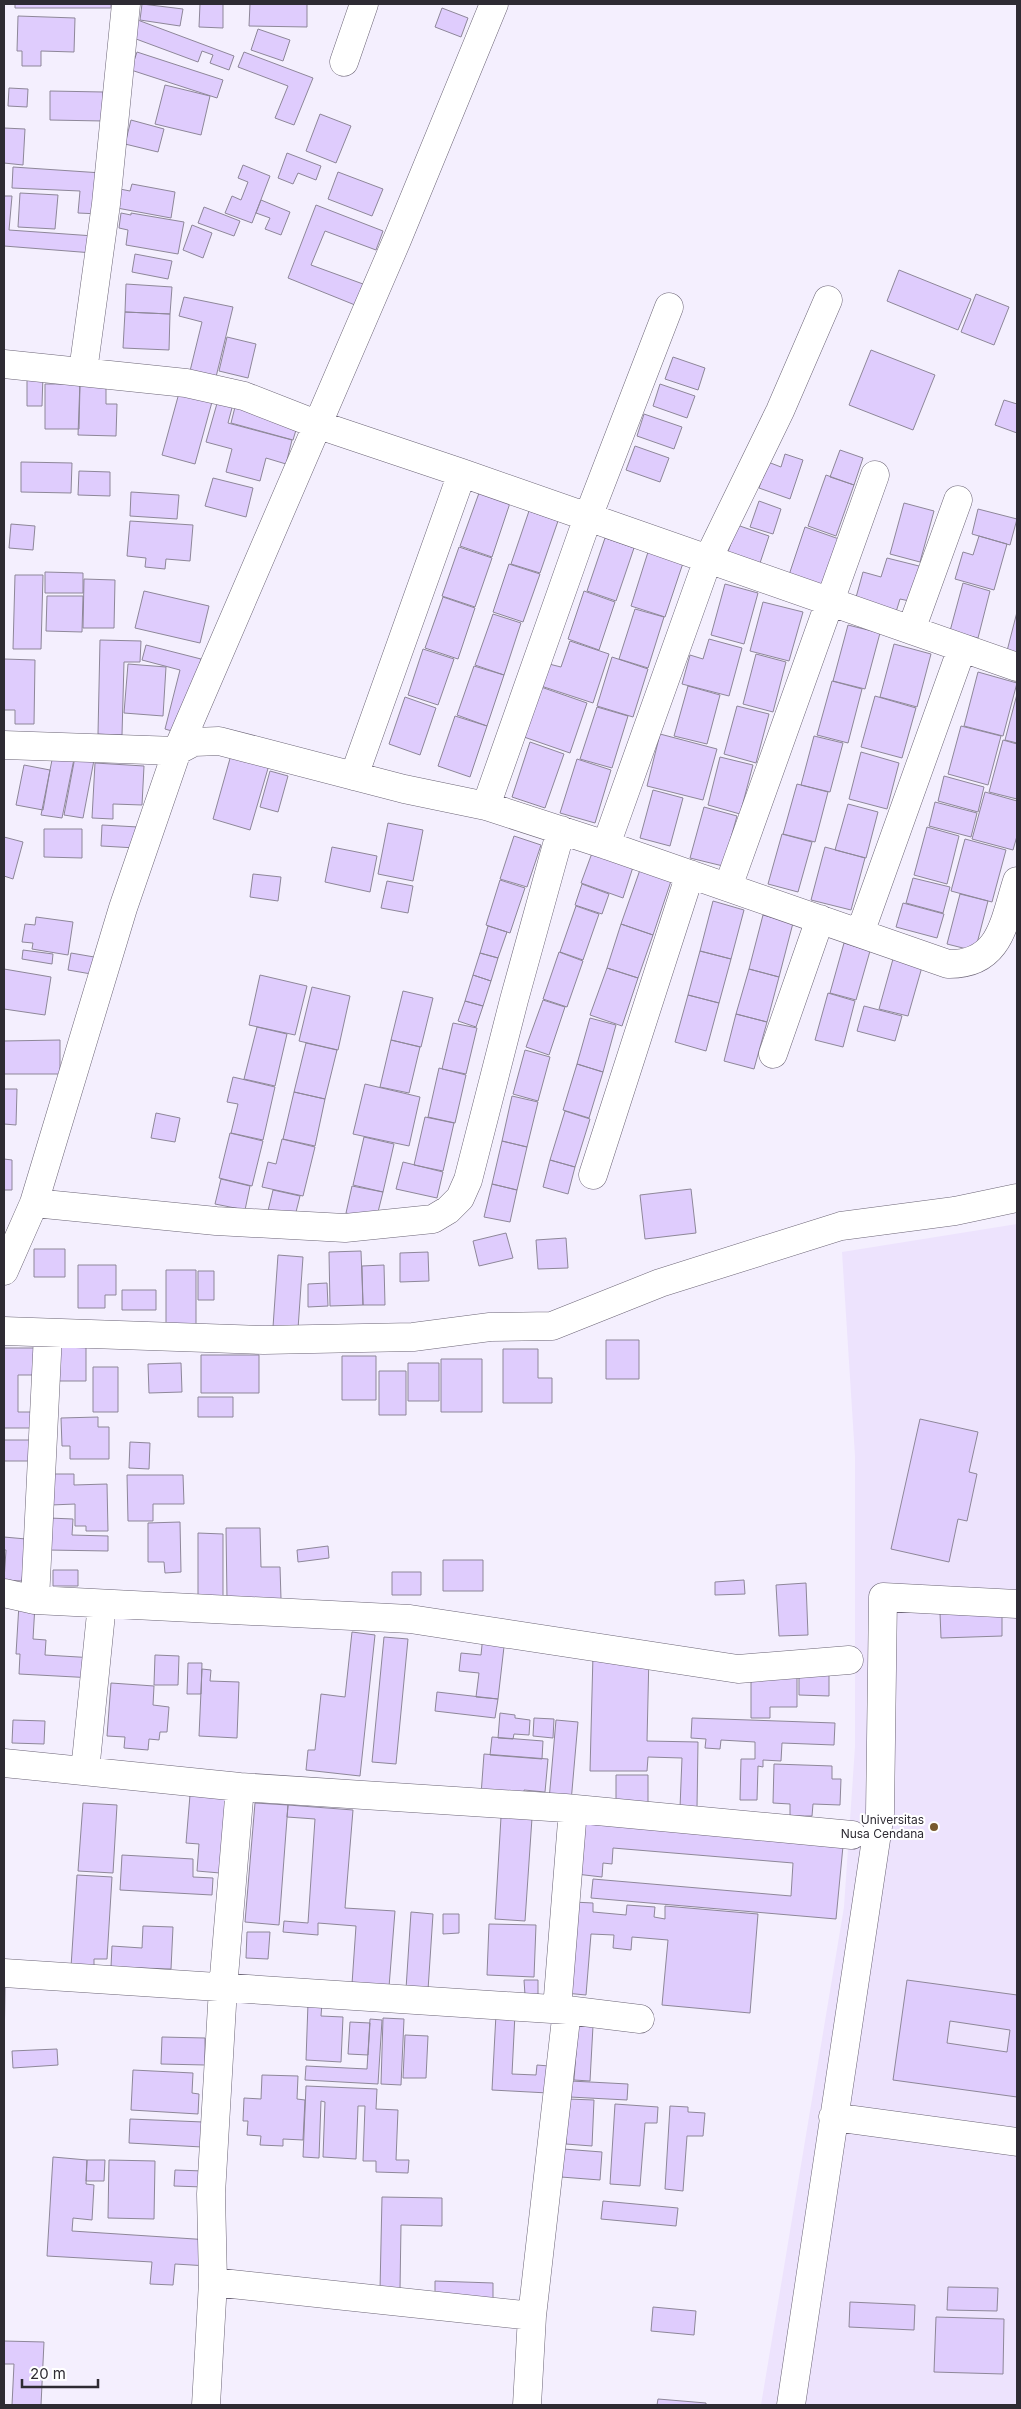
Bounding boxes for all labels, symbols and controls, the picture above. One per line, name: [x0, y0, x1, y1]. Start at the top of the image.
place label: Universitas Nusa Cendana: [841, 1812, 924, 1841]
marker: Universitas Nusa Cendana: [928, 1821, 940, 1833]
scale bar: [22, 2356, 99, 2388]
text: 20 m: [30, 2364, 66, 2383]

